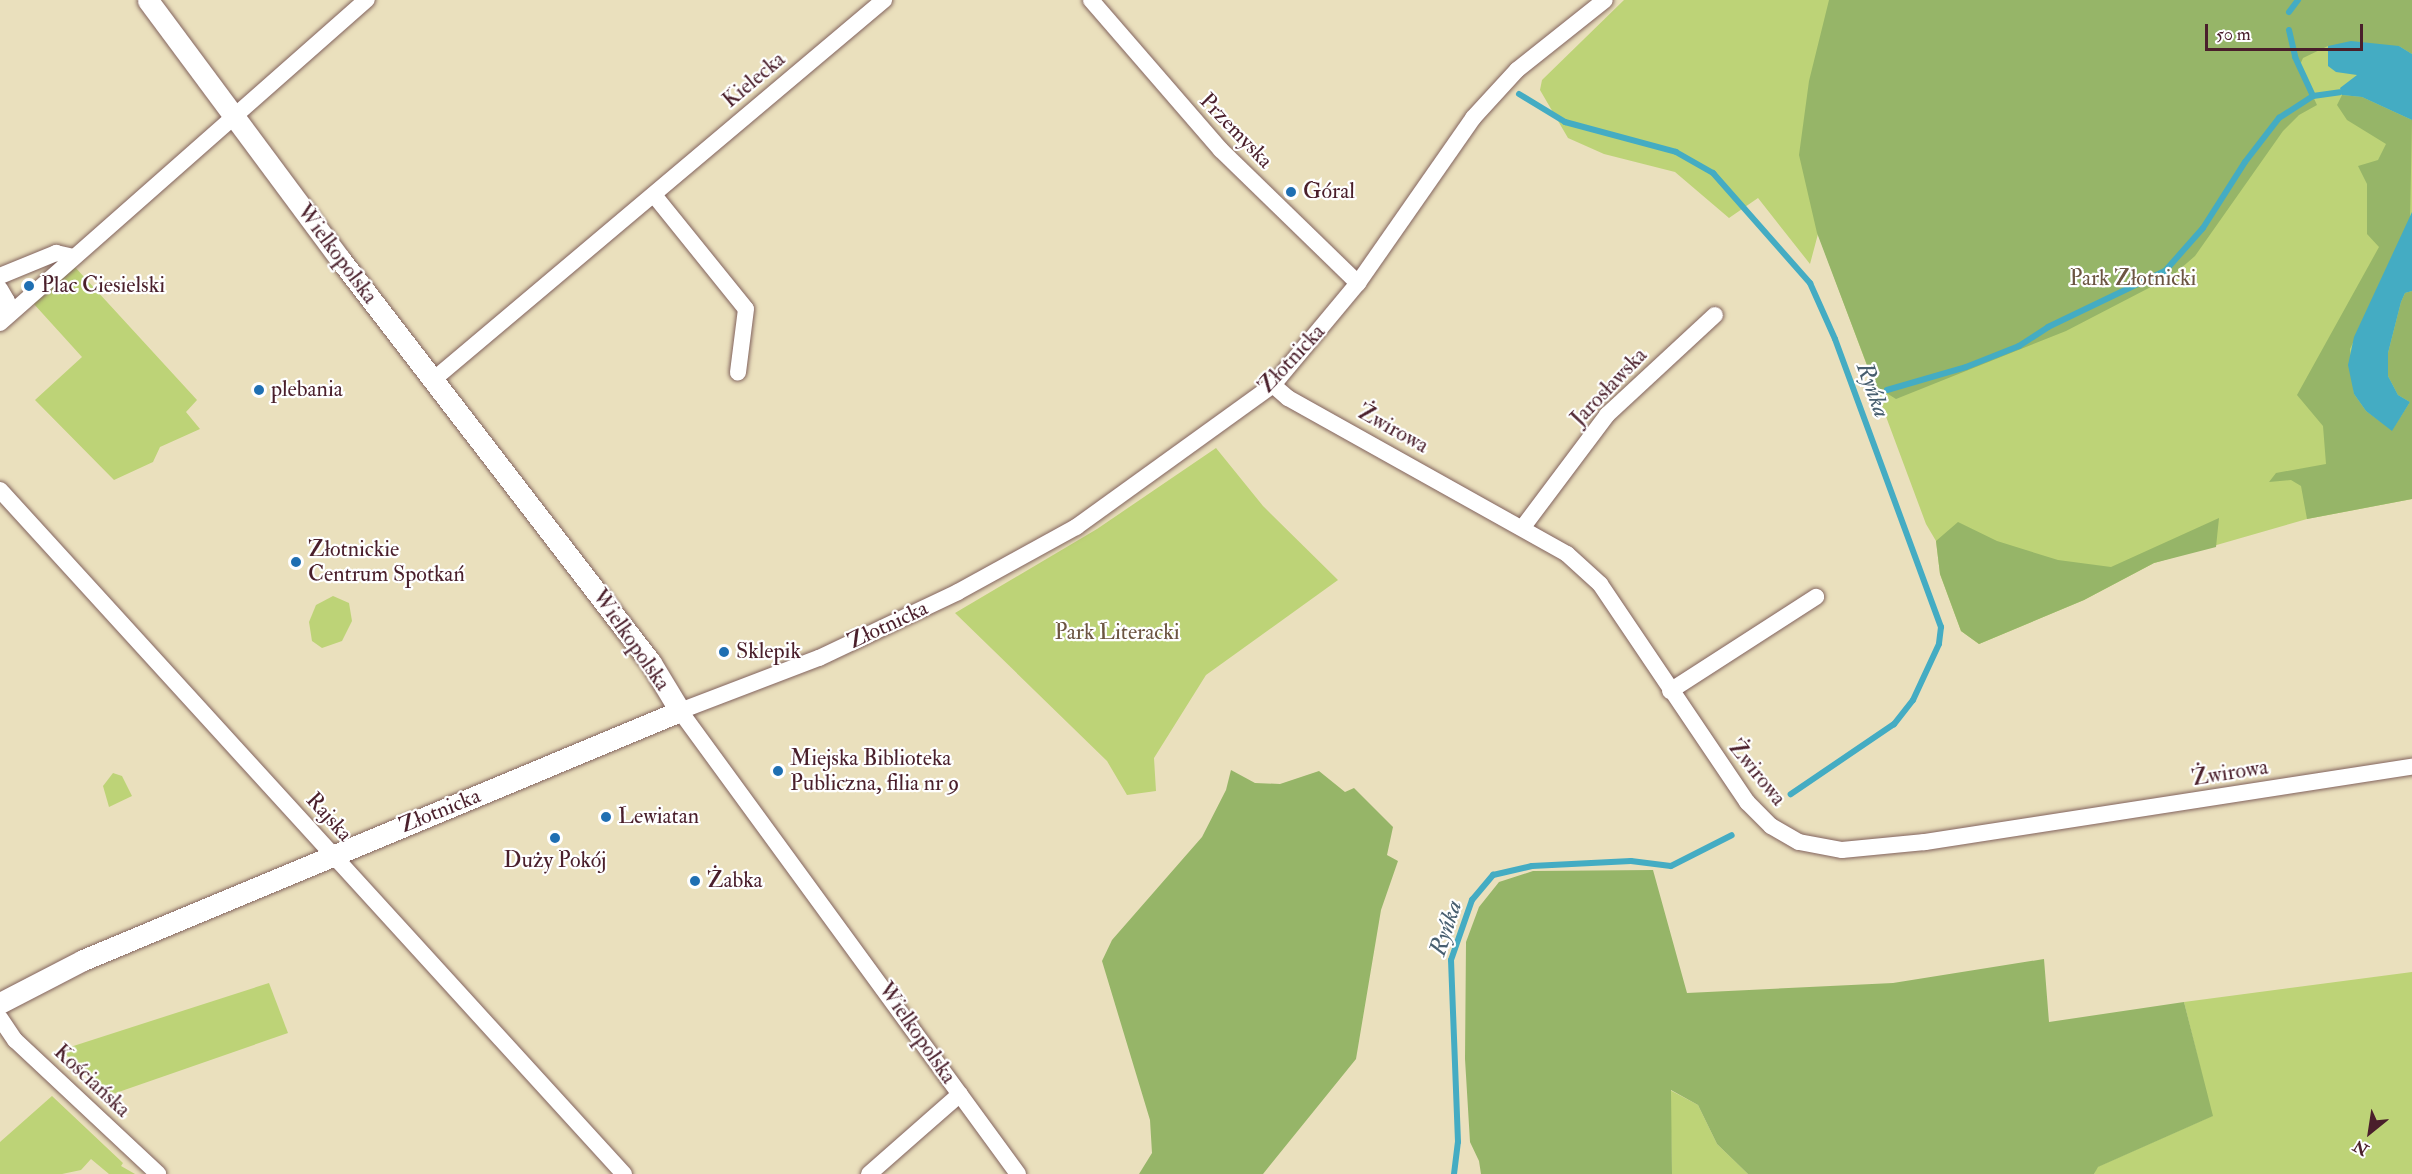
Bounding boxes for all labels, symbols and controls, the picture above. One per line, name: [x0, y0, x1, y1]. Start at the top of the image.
scale bar: [2208, 12, 2366, 50]
text: 50 m: [2216, 23, 2251, 46]
street label: Kielecka: [717, 46, 791, 114]
street label: Przemyska: [1194, 88, 1278, 174]
place label: Góral: [1303, 179, 1355, 205]
marker: Góral: [1284, 185, 1298, 199]
street label: Wielkopolska: [291, 199, 383, 309]
park label: Park Złotnicki: [2070, 266, 2196, 292]
place label: Plac Ciesielski: [41, 273, 165, 299]
marker: Plac Ciesielski: [22, 279, 36, 293]
street label: Złotnicka: [1253, 319, 1331, 399]
street label: Jarosławska: [1565, 342, 1653, 432]
water label: Ryńka: [1850, 358, 1896, 422]
place label: plebania: [271, 377, 343, 403]
marker: plebania: [252, 383, 266, 397]
street label: Żwirowa: [1353, 399, 1433, 459]
place label: Złotnickie Centrum Spotkań: [308, 536, 465, 588]
marker: Złotnickie Centrum Spotkań: [289, 555, 303, 569]
street label: Wielkopolska: [586, 584, 676, 696]
street label: Złotnicka: [844, 595, 932, 655]
park label: Park Literacki: [1054, 620, 1180, 646]
place label: Sklepik: [736, 639, 801, 665]
marker: Sklepik: [717, 645, 731, 659]
street label: Żwirowa: [1723, 735, 1791, 811]
place label: Miejska Biblioteka Publiczna, filia nr 9: [790, 745, 959, 796]
street label: Żwirowa: [2190, 754, 2270, 792]
marker: Miejska Biblioteka Publiczna, filia nr 9: [771, 764, 785, 778]
street label: Złotnicka: [396, 783, 484, 839]
street label: Rajska: [300, 787, 358, 847]
place label: Lewiatan: [618, 804, 699, 830]
marker: Lewiatan: [599, 810, 613, 824]
marker: Duży Pokój: [548, 831, 562, 845]
place label: Duży Pokój: [504, 848, 606, 874]
place label: Żabka: [707, 868, 763, 894]
marker: Żabka: [688, 874, 702, 888]
water label: Ryńka: [1424, 897, 1468, 959]
street label: Wielkopolska: [872, 977, 962, 1089]
street label: Kościańska: [48, 1039, 136, 1123]
north arrow: [2340, 1102, 2400, 1162]
text: N: [2350, 1135, 2372, 1160]

